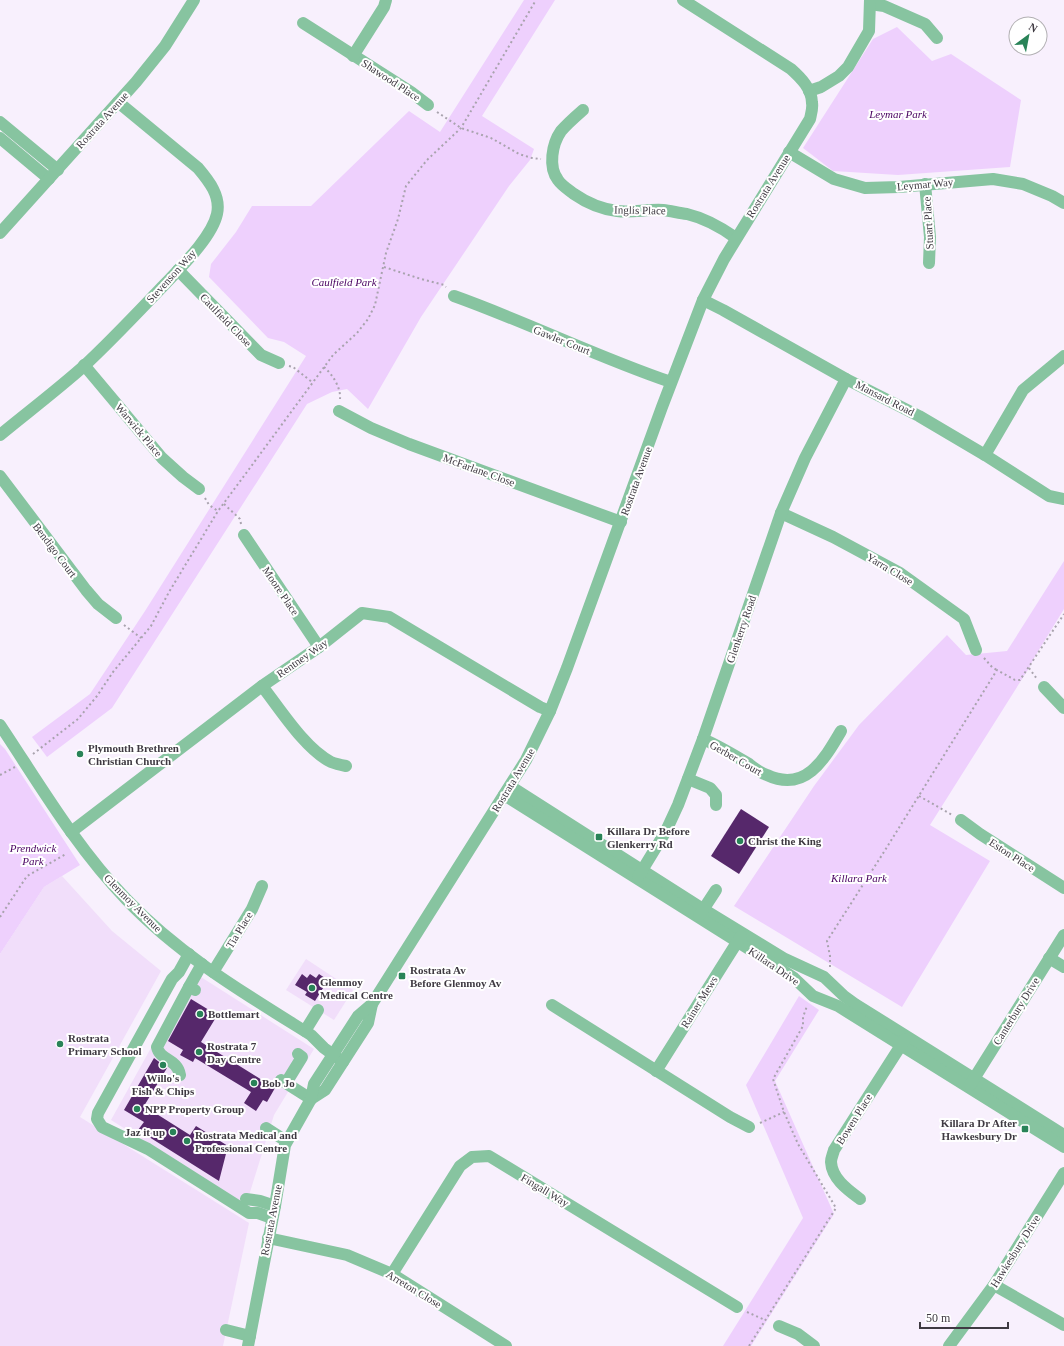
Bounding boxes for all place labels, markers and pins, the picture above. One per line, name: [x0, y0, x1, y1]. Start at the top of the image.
place label: Plymouth Brethren Christian Church: [88, 742, 179, 767]
marker: Plymouth Brethren Christian Church: [75, 749, 85, 759]
place label: Killara Dr Before Glenkerry Rd: [607, 825, 690, 850]
marker: Killara Dr Before Glenkerry Rd: [594, 832, 604, 842]
place label: Christ the King: [748, 835, 822, 847]
marker: Christ the King: [735, 836, 745, 846]
place label: Rostrata Av Before Glenmoy Av: [410, 964, 502, 989]
marker: Rostrata Av Before Glenmoy Av: [397, 971, 407, 981]
place label: Glenmoy Medical Centre: [320, 976, 393, 1001]
marker: Glenmoy Medical Centre: [307, 983, 317, 993]
place label: Bottlemart: [208, 1008, 260, 1020]
marker: Bottlemart: [195, 1009, 205, 1019]
place label: Rostrata Primary School: [68, 1032, 142, 1057]
marker: Rostrata Primary School: [55, 1039, 65, 1049]
place label: Rostrata 7 Day Centre: [207, 1040, 261, 1065]
marker: Rostrata 7 Day Centre: [194, 1047, 204, 1057]
marker: Willo's Fish & Chips: [158, 1060, 168, 1070]
place label: Willo's Fish & Chips: [132, 1072, 195, 1097]
place label: Bob Jo: [262, 1077, 295, 1089]
marker: Bob Jo: [249, 1078, 259, 1088]
place label: NPP Property Group: [145, 1103, 244, 1115]
marker: NPP Property Group: [132, 1104, 142, 1114]
place label: Killara Dr After Hawkesbury Dr: [941, 1117, 1017, 1142]
marker: Killara Dr After Hawkesbury Dr: [1020, 1124, 1030, 1134]
place label: Jaz it up: [125, 1126, 165, 1138]
marker: Jaz it up: [168, 1127, 178, 1137]
place label: Rostrata Medical and Professional Centre: [195, 1129, 297, 1154]
marker: Rostrata Medical and Professional Centre: [182, 1136, 192, 1146]

